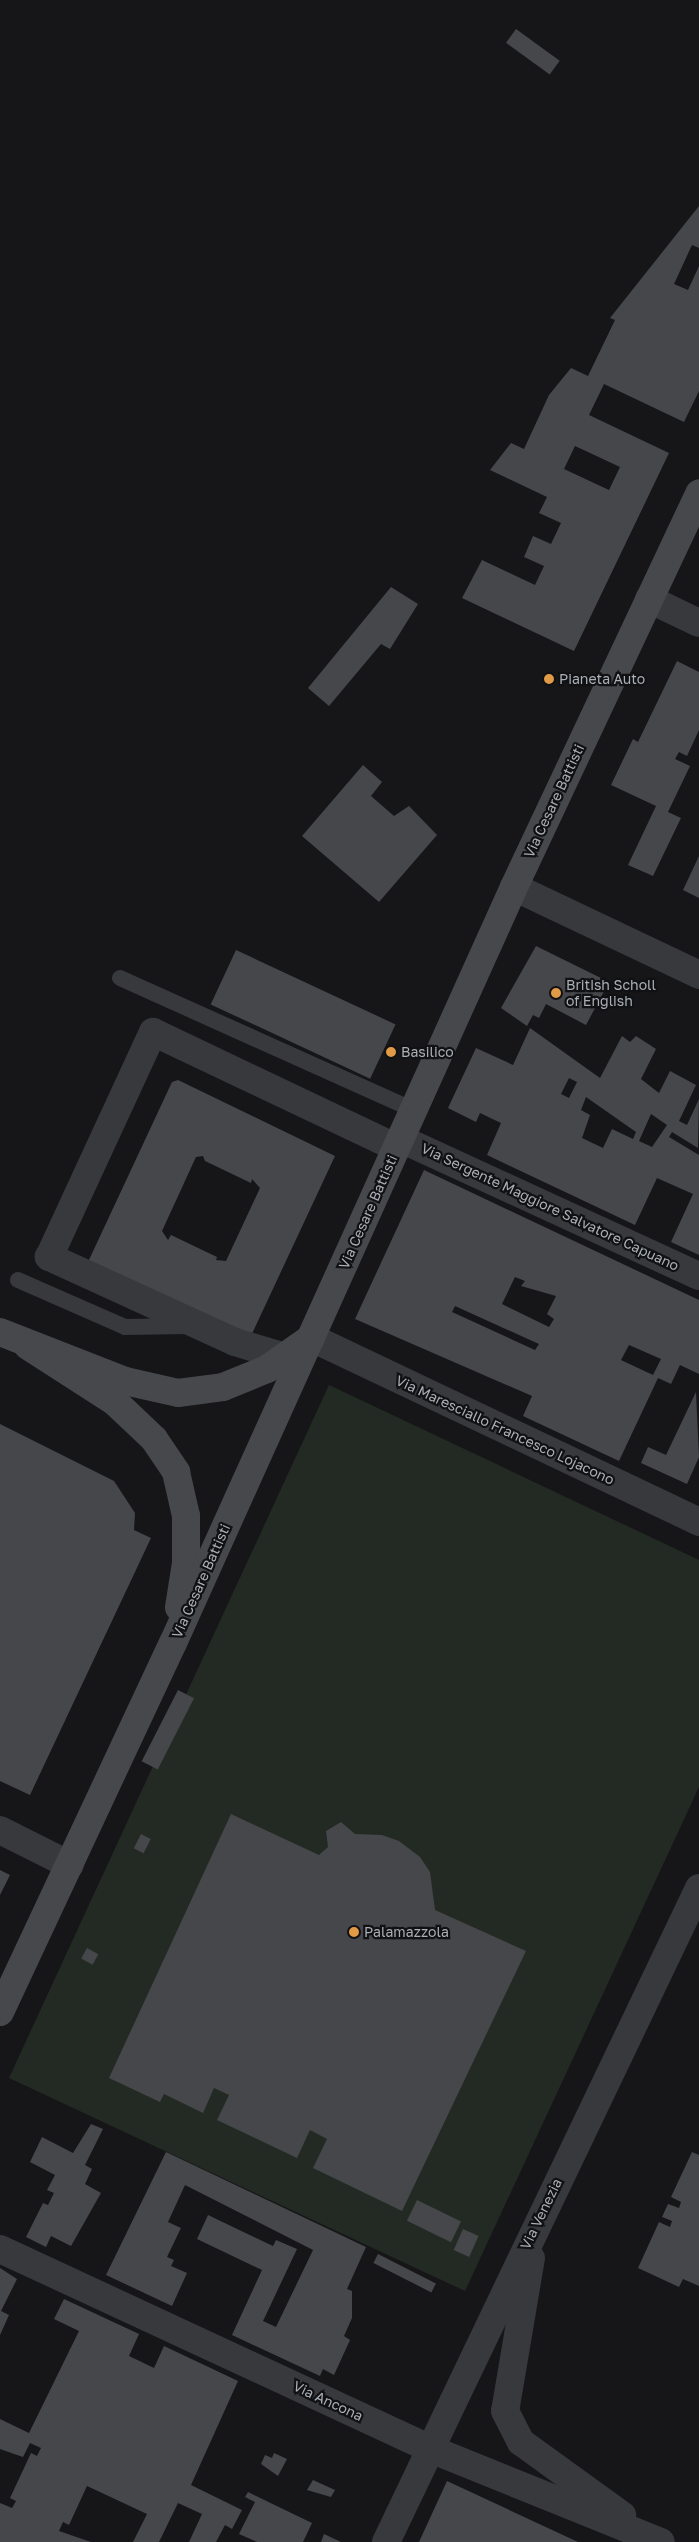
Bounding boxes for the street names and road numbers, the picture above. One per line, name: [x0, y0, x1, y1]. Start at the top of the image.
street label: Via Cesare Battisti: [520, 742, 588, 860]
street label: Via Sergente Maggiore Salvatore Capuano: [419, 1140, 681, 1274]
street label: Via Cesare Battisti: [335, 1152, 401, 1272]
street label: Via Maresciallo Francesco Lojacono: [393, 1372, 617, 1488]
street label: Via Cesare Battisti: [168, 1521, 234, 1641]
street label: Via Venezia: [517, 2176, 565, 2252]
street label: Via Ancona: [290, 2378, 366, 2424]

